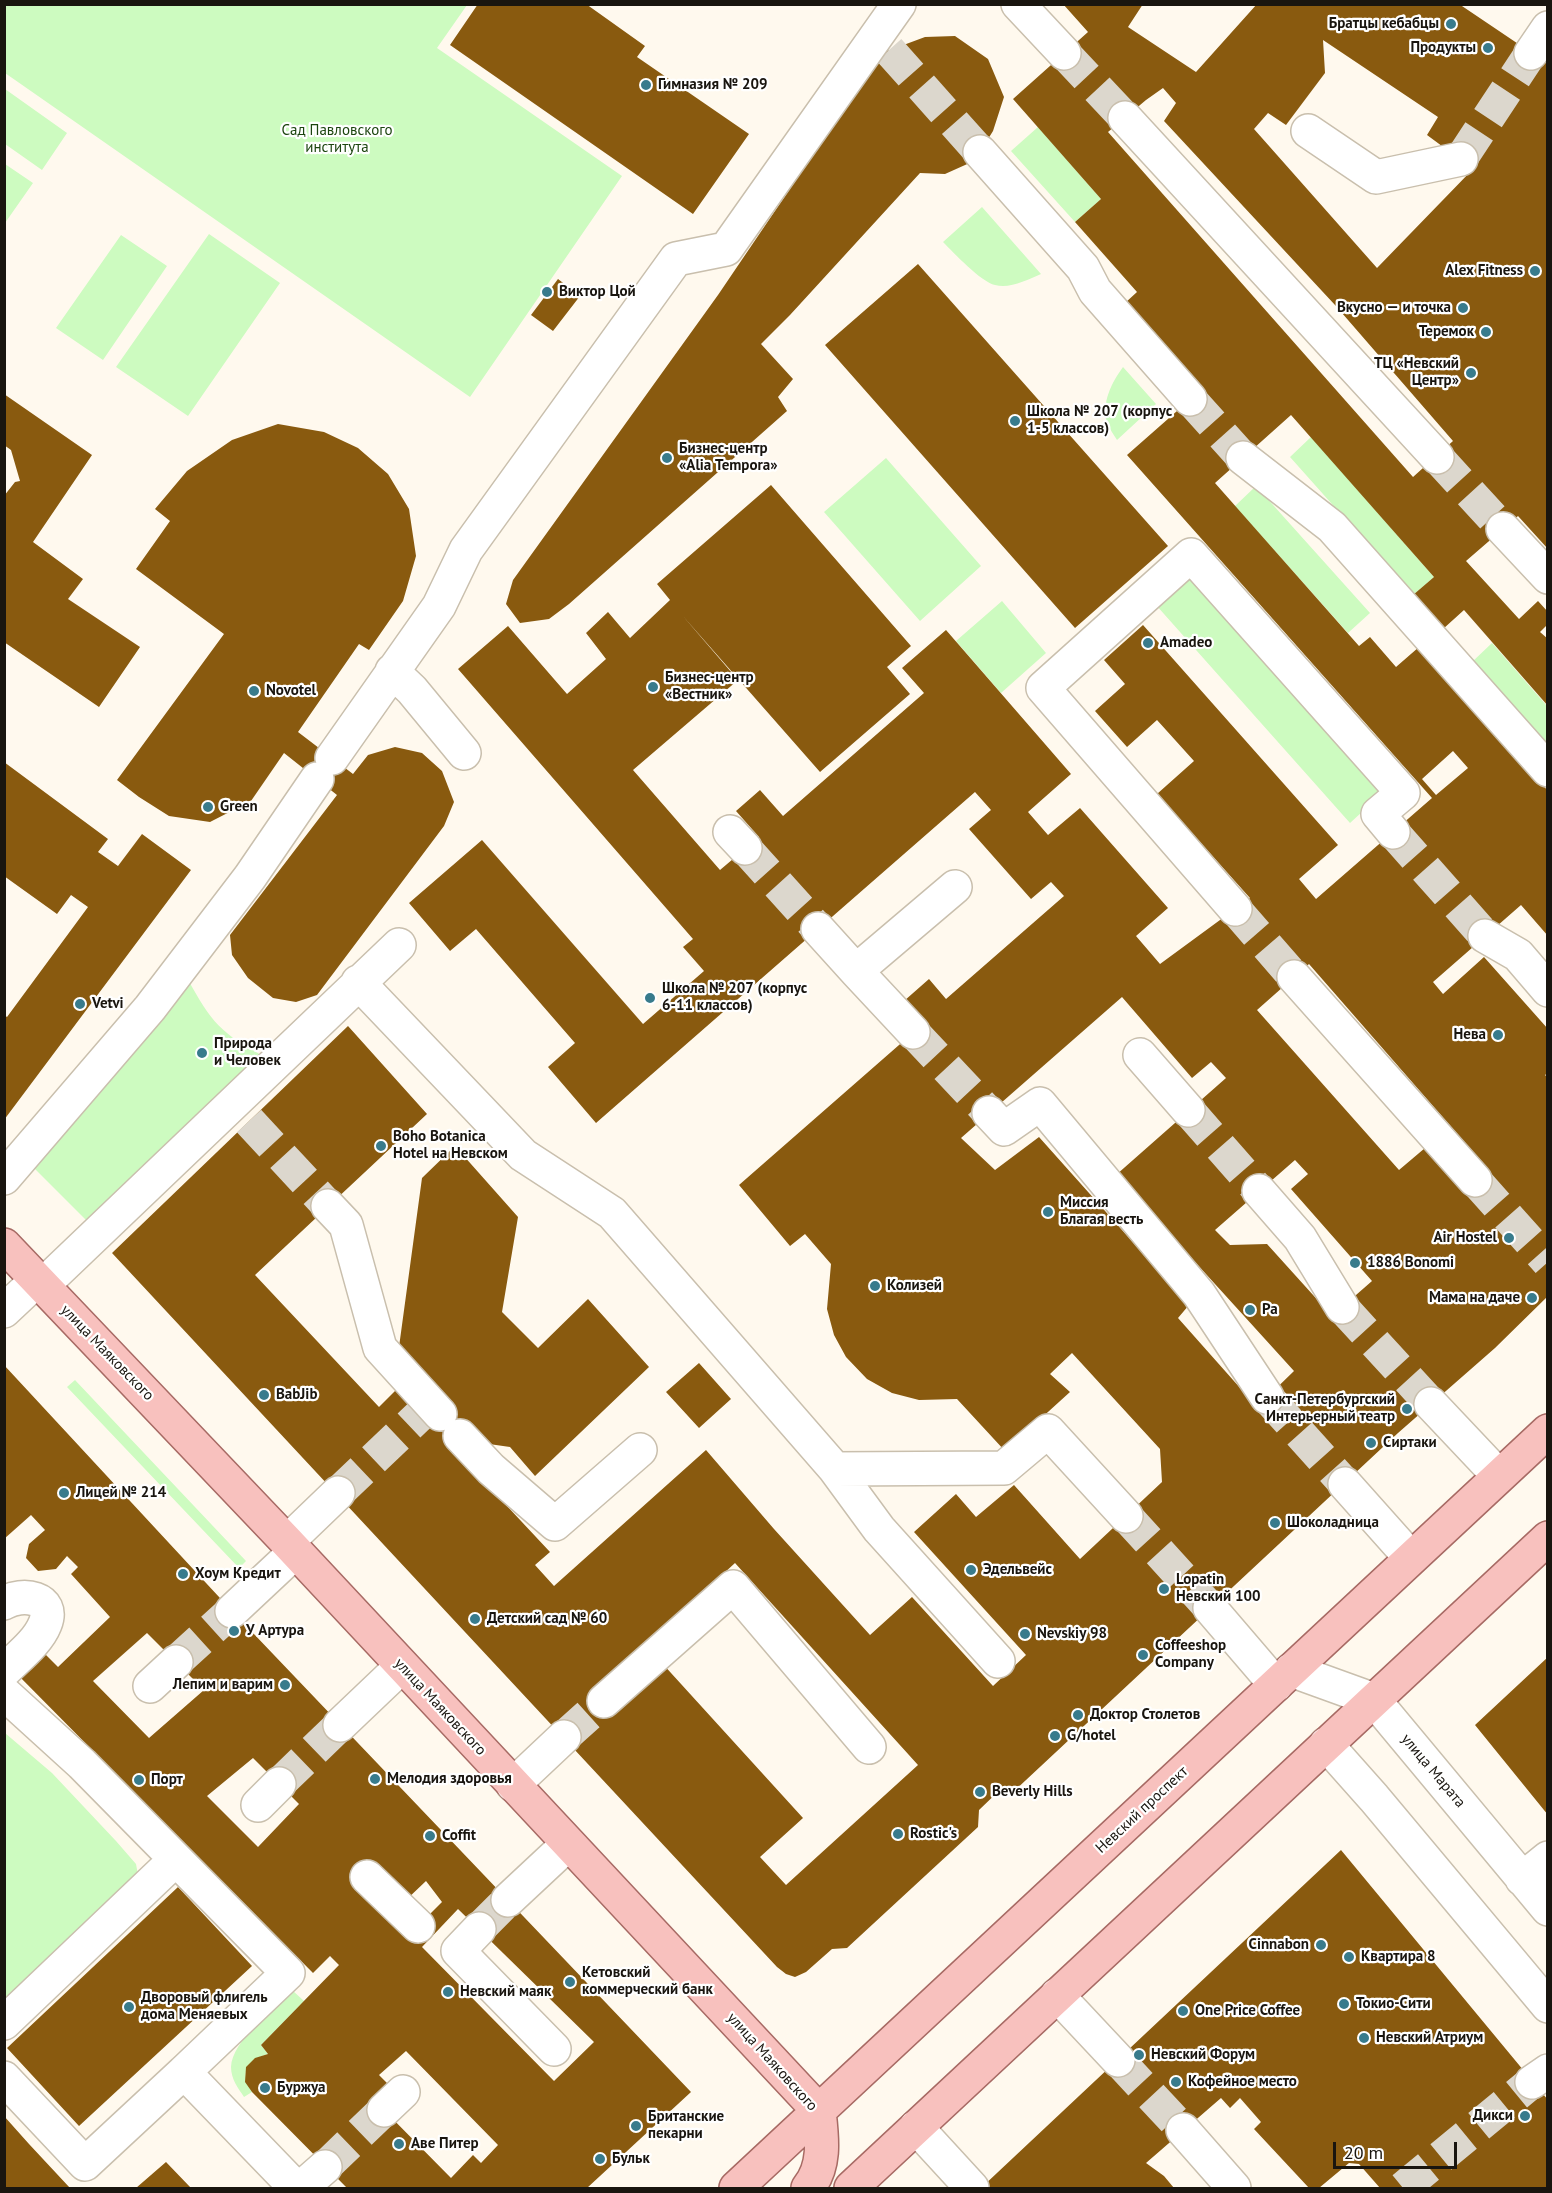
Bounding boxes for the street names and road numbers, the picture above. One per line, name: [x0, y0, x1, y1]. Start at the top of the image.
street label: улица Маяковского: [57, 1301, 157, 1405]
street label: улица Маяковского: [390, 1655, 490, 1759]
street label: улица Марата: [1397, 1731, 1469, 1811]
street label: Невский проспект: [1092, 1763, 1192, 1857]
street label: улица Маяковского: [723, 2009, 821, 2115]

